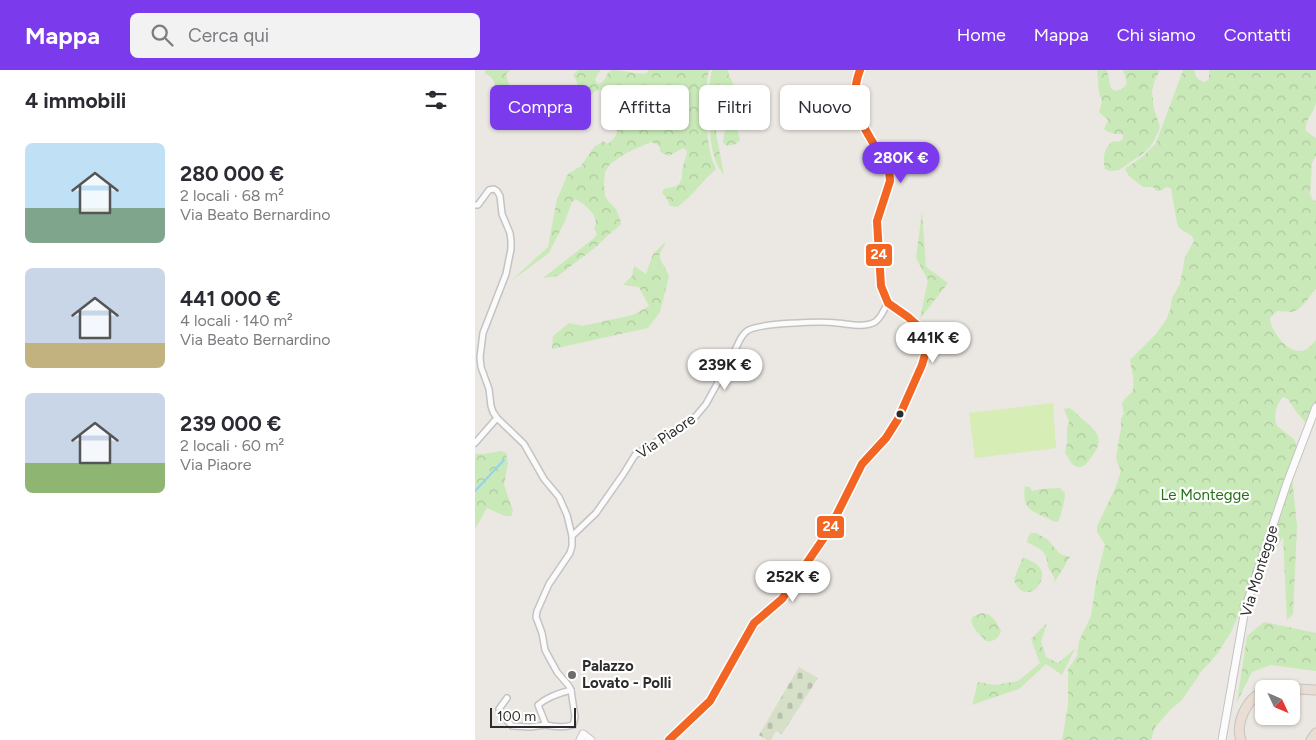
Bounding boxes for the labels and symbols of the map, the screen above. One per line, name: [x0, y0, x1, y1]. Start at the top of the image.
pin: 280K €: [860, 142, 942, 184]
line badge: 24: [865, 243, 893, 267]
text: 24: [871, 246, 888, 263]
pin: 441K €: [892, 322, 974, 364]
pin: 239K €: [684, 348, 766, 391]
unlabelled marker: [895, 409, 905, 419]
street label: Via Piaore: [633, 410, 699, 462]
park label: Le Montegge: [1160, 486, 1250, 504]
line badge: 24: [816, 515, 845, 539]
text: 24: [823, 518, 840, 535]
street label: Via Montegge: [1237, 523, 1281, 619]
pin: 252K €: [752, 560, 834, 603]
place label: Palazzo Lovato - Polli: [582, 657, 671, 692]
marker: Palazzo Lovato - Polli: [566, 669, 578, 681]
north arrow: [1255, 680, 1300, 725]
scale bar: [490, 705, 576, 728]

